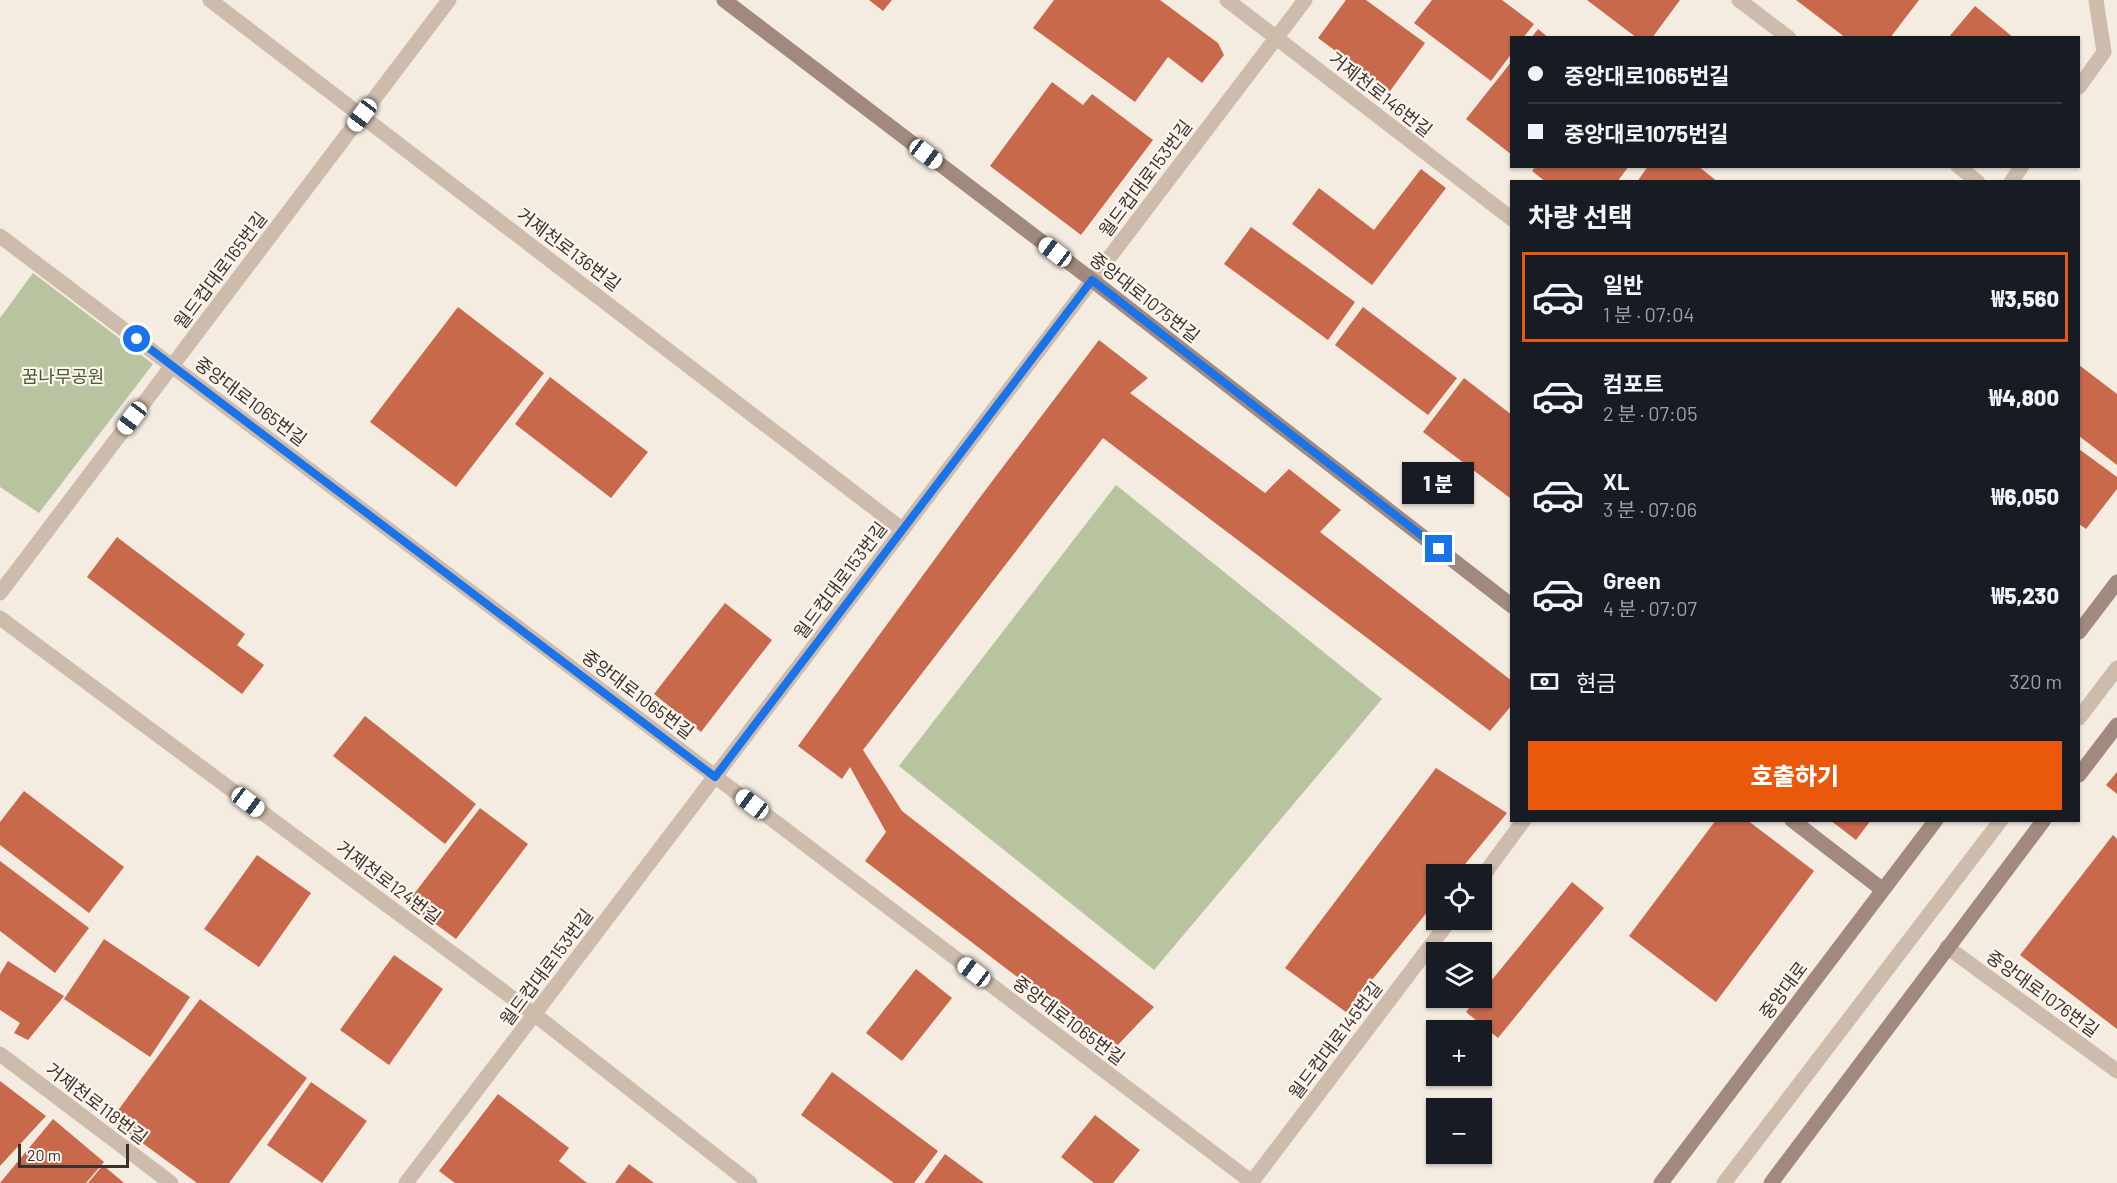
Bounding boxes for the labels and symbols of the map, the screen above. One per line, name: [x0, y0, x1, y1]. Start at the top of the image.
street label: 거제천로146번길: [1325, 47, 1437, 141]
car: [344, 95, 380, 135]
street label: 월드컵대로153번길: [1094, 115, 1196, 241]
car: [906, 136, 946, 172]
street label: 거제천로136번길: [513, 203, 625, 295]
street label: 월드컵대로165번길: [169, 207, 271, 333]
car: [1035, 234, 1075, 270]
street label: 중앙대로1075번길: [1086, 247, 1204, 347]
route start: [123, 325, 150, 352]
street label: 중앙대로1065번길: [191, 352, 311, 450]
park label: 꿈나무공원: [22, 365, 104, 387]
car: [114, 398, 150, 438]
callout: 1 분: [1403, 462, 1475, 504]
street label: 월드컵대로153번길: [789, 517, 891, 643]
route end: [1425, 535, 1452, 562]
street label: 중앙대로1065번길: [578, 645, 698, 743]
car: [228, 784, 268, 820]
car: [732, 786, 772, 822]
street label: 거제천로124번길: [332, 836, 446, 928]
street label: 월드컵대로153번길: [495, 904, 597, 1030]
street label: 중앙대로1076번길: [1982, 945, 2104, 1041]
car: [954, 954, 994, 990]
street label: 중앙대로: [1754, 957, 1812, 1023]
street label: 중앙대로1065번길: [1009, 971, 1129, 1069]
street label: 월드컵대로145번길: [1284, 977, 1386, 1103]
street label: 거제천로118번길: [42, 1058, 152, 1148]
scale bar: [18, 1141, 129, 1168]

